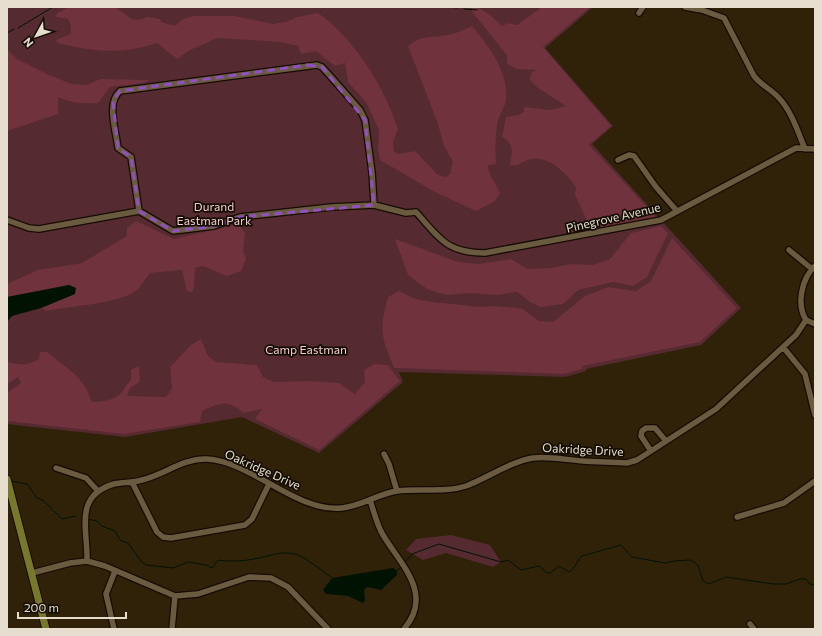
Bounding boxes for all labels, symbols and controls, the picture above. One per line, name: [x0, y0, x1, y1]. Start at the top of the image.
north arrow: [16, 16, 56, 56]
text: N: [20, 35, 36, 50]
park label: Durand Eastman Park: [177, 199, 252, 227]
street label: Pinegrove Avenue: [564, 199, 662, 235]
park label: Camp Eastman: [265, 342, 347, 356]
street label: Oakridge Drive: [542, 440, 624, 458]
street label: Oakridge Drive: [223, 446, 303, 492]
scale bar: [18, 594, 126, 620]
text: 200 m: [24, 600, 59, 614]

